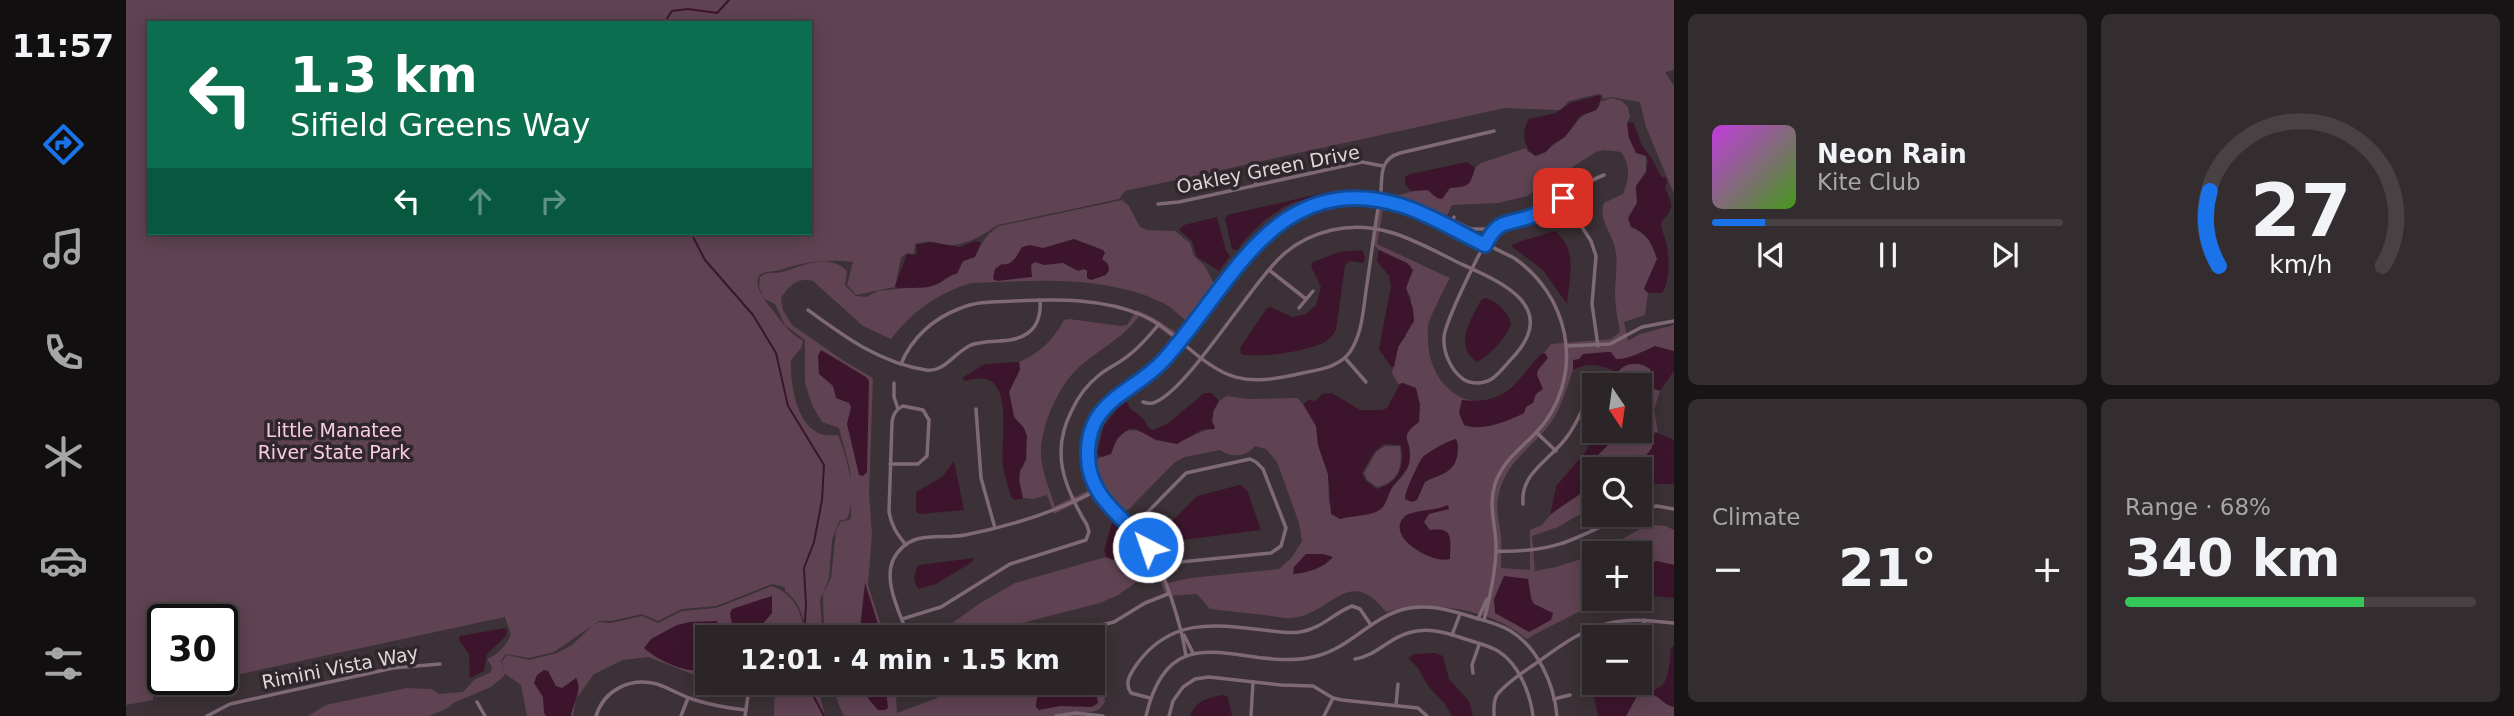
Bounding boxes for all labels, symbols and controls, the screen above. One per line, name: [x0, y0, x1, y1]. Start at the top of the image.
text: 11:57: [12, 27, 114, 65]
text: 1.3 km: [290, 47, 478, 104]
icon: left: [175, 49, 266, 140]
text: Sifield Greens Way: [290, 106, 590, 144]
icon: directions: [39, 120, 88, 169]
text: Neon Rain: [1817, 139, 1967, 169]
street label: Oakley Green Drive: [1175, 140, 1361, 198]
pin: [1533, 168, 1593, 228]
text: 27: [2250, 168, 2351, 253]
text: Kite Club: [1817, 169, 1921, 195]
icon: arrive: [1544, 179, 1582, 217]
icon: left: [388, 182, 426, 220]
icon: ahead: [461, 182, 499, 220]
icon: right: [534, 182, 572, 220]
icon: music: [39, 224, 88, 273]
icon: previous: [1752, 236, 1790, 274]
icon: pause: [1869, 236, 1907, 274]
icon: next: [1986, 236, 2024, 274]
text: km/h: [2269, 250, 2332, 279]
icon: phone: [39, 328, 88, 377]
north arrow: [1582, 373, 1652, 443]
map controls: [1582, 373, 1652, 695]
park label: Little Manatee River State Park: [258, 419, 410, 463]
icon: climate: [39, 432, 88, 481]
button: search: [1582, 457, 1652, 527]
text: Range · 68%: [2125, 494, 2271, 520]
text: Climate: [1712, 504, 1801, 530]
position arrow: [1111, 510, 1185, 584]
text: 340 km: [2125, 528, 2340, 588]
icon: car: [39, 536, 88, 585]
text: 21°: [1838, 538, 1937, 598]
button: +: [1582, 541, 1652, 611]
text: −: [1712, 547, 1744, 591]
text: +: [2031, 547, 2063, 591]
speed limit sign: 30: [147, 604, 238, 695]
button: −: [1582, 625, 1652, 695]
icon: filters: [39, 639, 88, 688]
street label: Rimini Vista Way: [260, 641, 420, 693]
text: 12:01 · 4 min · 1.5 km: [740, 645, 1060, 675]

